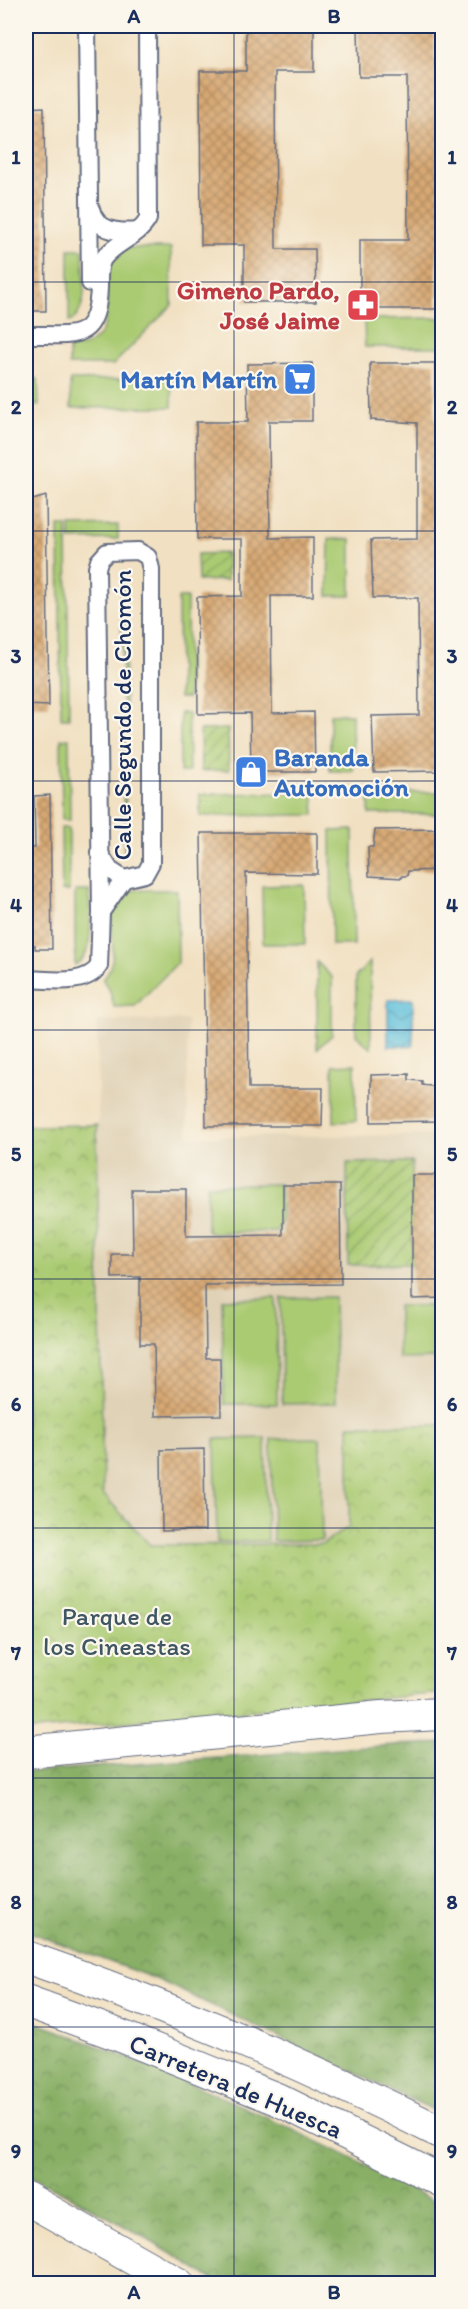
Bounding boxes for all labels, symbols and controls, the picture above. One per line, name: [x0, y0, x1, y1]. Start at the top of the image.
text: A: [127, 4, 141, 28]
text: B: [328, 4, 341, 28]
text: 1: [11, 145, 21, 169]
text: 1: [447, 145, 457, 169]
place label: Gimeno Pardo, José Jaime: [177, 274, 340, 336]
pharmacy icon: Gimeno Pardo, José Jaime: [345, 287, 381, 323]
supermarket icon: Martín Martín: [282, 361, 318, 397]
place label: Martín Martín: [120, 363, 277, 395]
text: 2: [11, 395, 22, 419]
text: 2: [447, 395, 458, 419]
street label: Calle Segundo de Chomón: [106, 569, 138, 861]
text: 3: [11, 644, 22, 668]
text: 3: [447, 644, 458, 668]
place label: Baranda Automoción: [273, 741, 409, 803]
shop icon: Baranda Automoción: [233, 754, 269, 790]
text: 4: [10, 893, 22, 917]
text: 4: [446, 893, 458, 917]
text: 5: [11, 1142, 22, 1166]
text: 5: [447, 1142, 458, 1166]
text: 6: [11, 1392, 22, 1416]
text: 6: [447, 1392, 458, 1416]
park label: Parque de los Cineastas: [43, 1600, 191, 1662]
text: 7: [10, 1641, 21, 1665]
text: 7: [446, 1641, 457, 1665]
text: 8: [11, 1890, 22, 1914]
text: 8: [447, 1890, 458, 1914]
street label: Carretera de Huesca: [125, 2027, 348, 2145]
text: 9: [11, 2139, 21, 2163]
text: 9: [447, 2139, 457, 2163]
text: A: [127, 2280, 141, 2304]
text: B: [328, 2280, 341, 2304]

